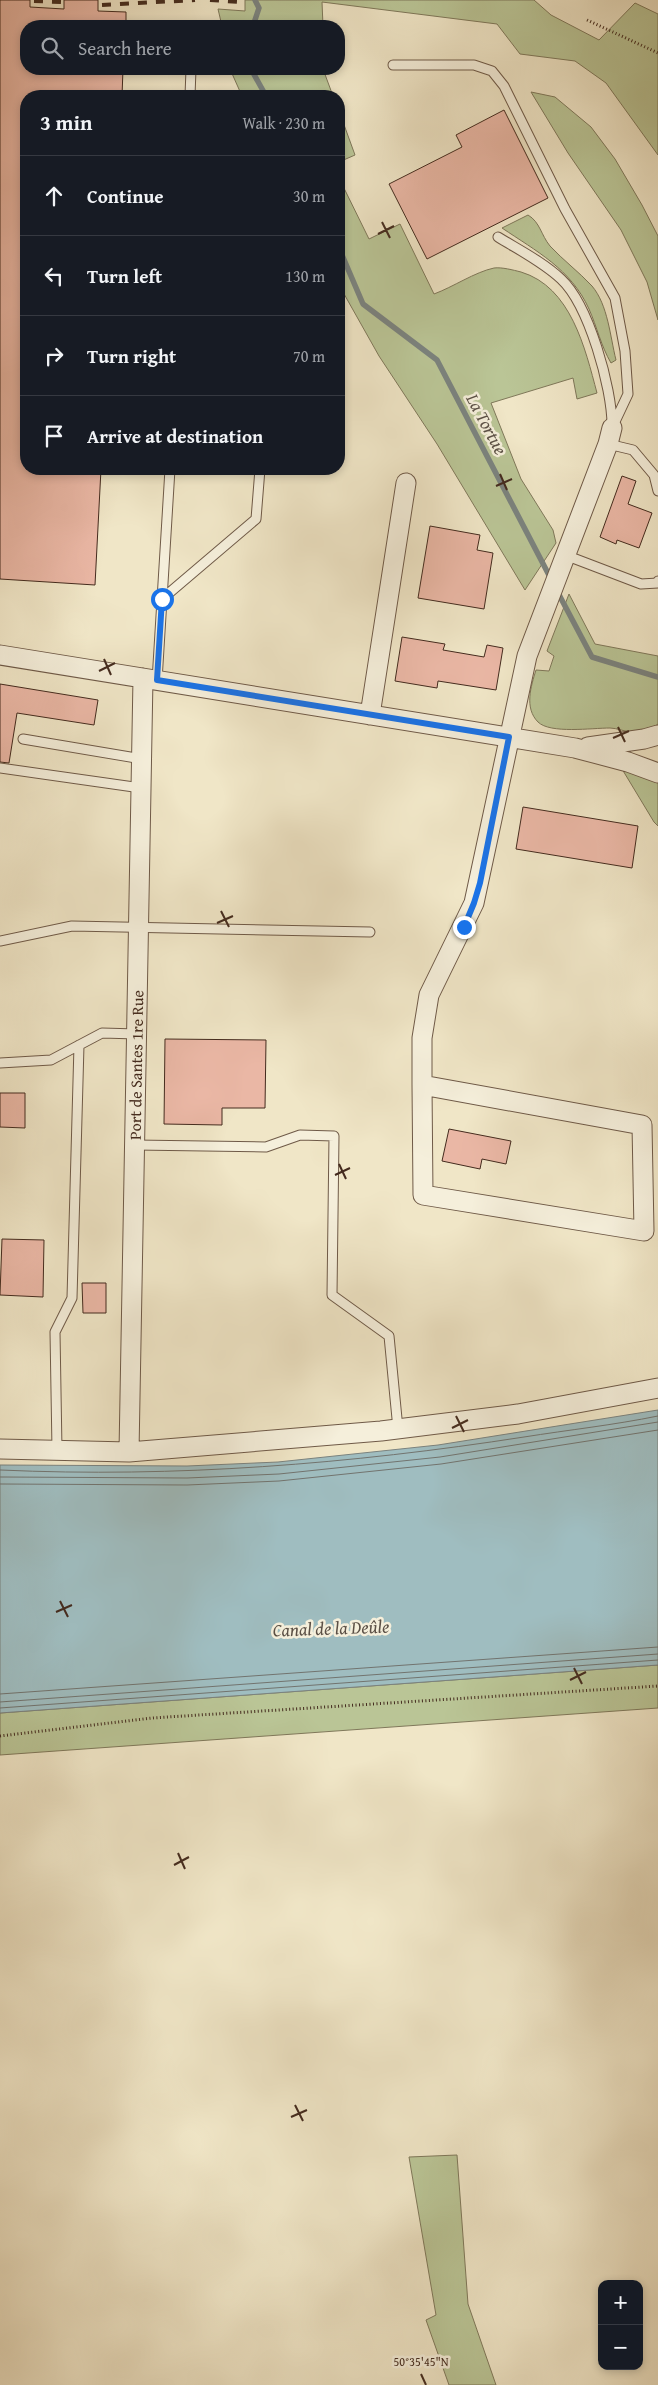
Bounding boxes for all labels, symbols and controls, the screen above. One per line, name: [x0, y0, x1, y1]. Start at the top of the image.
search box: [20, 20, 345, 75]
icon: search: [38, 34, 66, 62]
text: Search here: [78, 34, 172, 62]
text: 3 min: [40, 107, 92, 138]
text: Walk · 230 m: [242, 111, 325, 135]
icon: ahead: [40, 182, 68, 210]
text: Continue: [87, 182, 164, 210]
text: 30 m: [293, 184, 325, 208]
icon: left: [40, 262, 68, 290]
text: Turn left: [87, 262, 162, 290]
text: 130 m: [285, 264, 325, 288]
icon: right: [40, 342, 68, 370]
text: Turn right: [87, 342, 176, 370]
text: 70 m: [293, 344, 325, 368]
water label: La Tortue: [459, 388, 514, 459]
icon: arrive: [40, 422, 68, 450]
text: Arrive at destination: [87, 422, 263, 450]
route start: [151, 588, 174, 611]
route end: [453, 916, 476, 939]
street label: Port de Santes 1re Rue: [123, 990, 149, 1140]
water label: Canal de la Deûle: [272, 1612, 390, 1644]
map controls: [598, 2280, 643, 2370]
button: +: [598, 2280, 643, 2325]
button: −: [598, 2325, 643, 2370]
text: 50°35'45"N: [393, 2353, 449, 2370]

